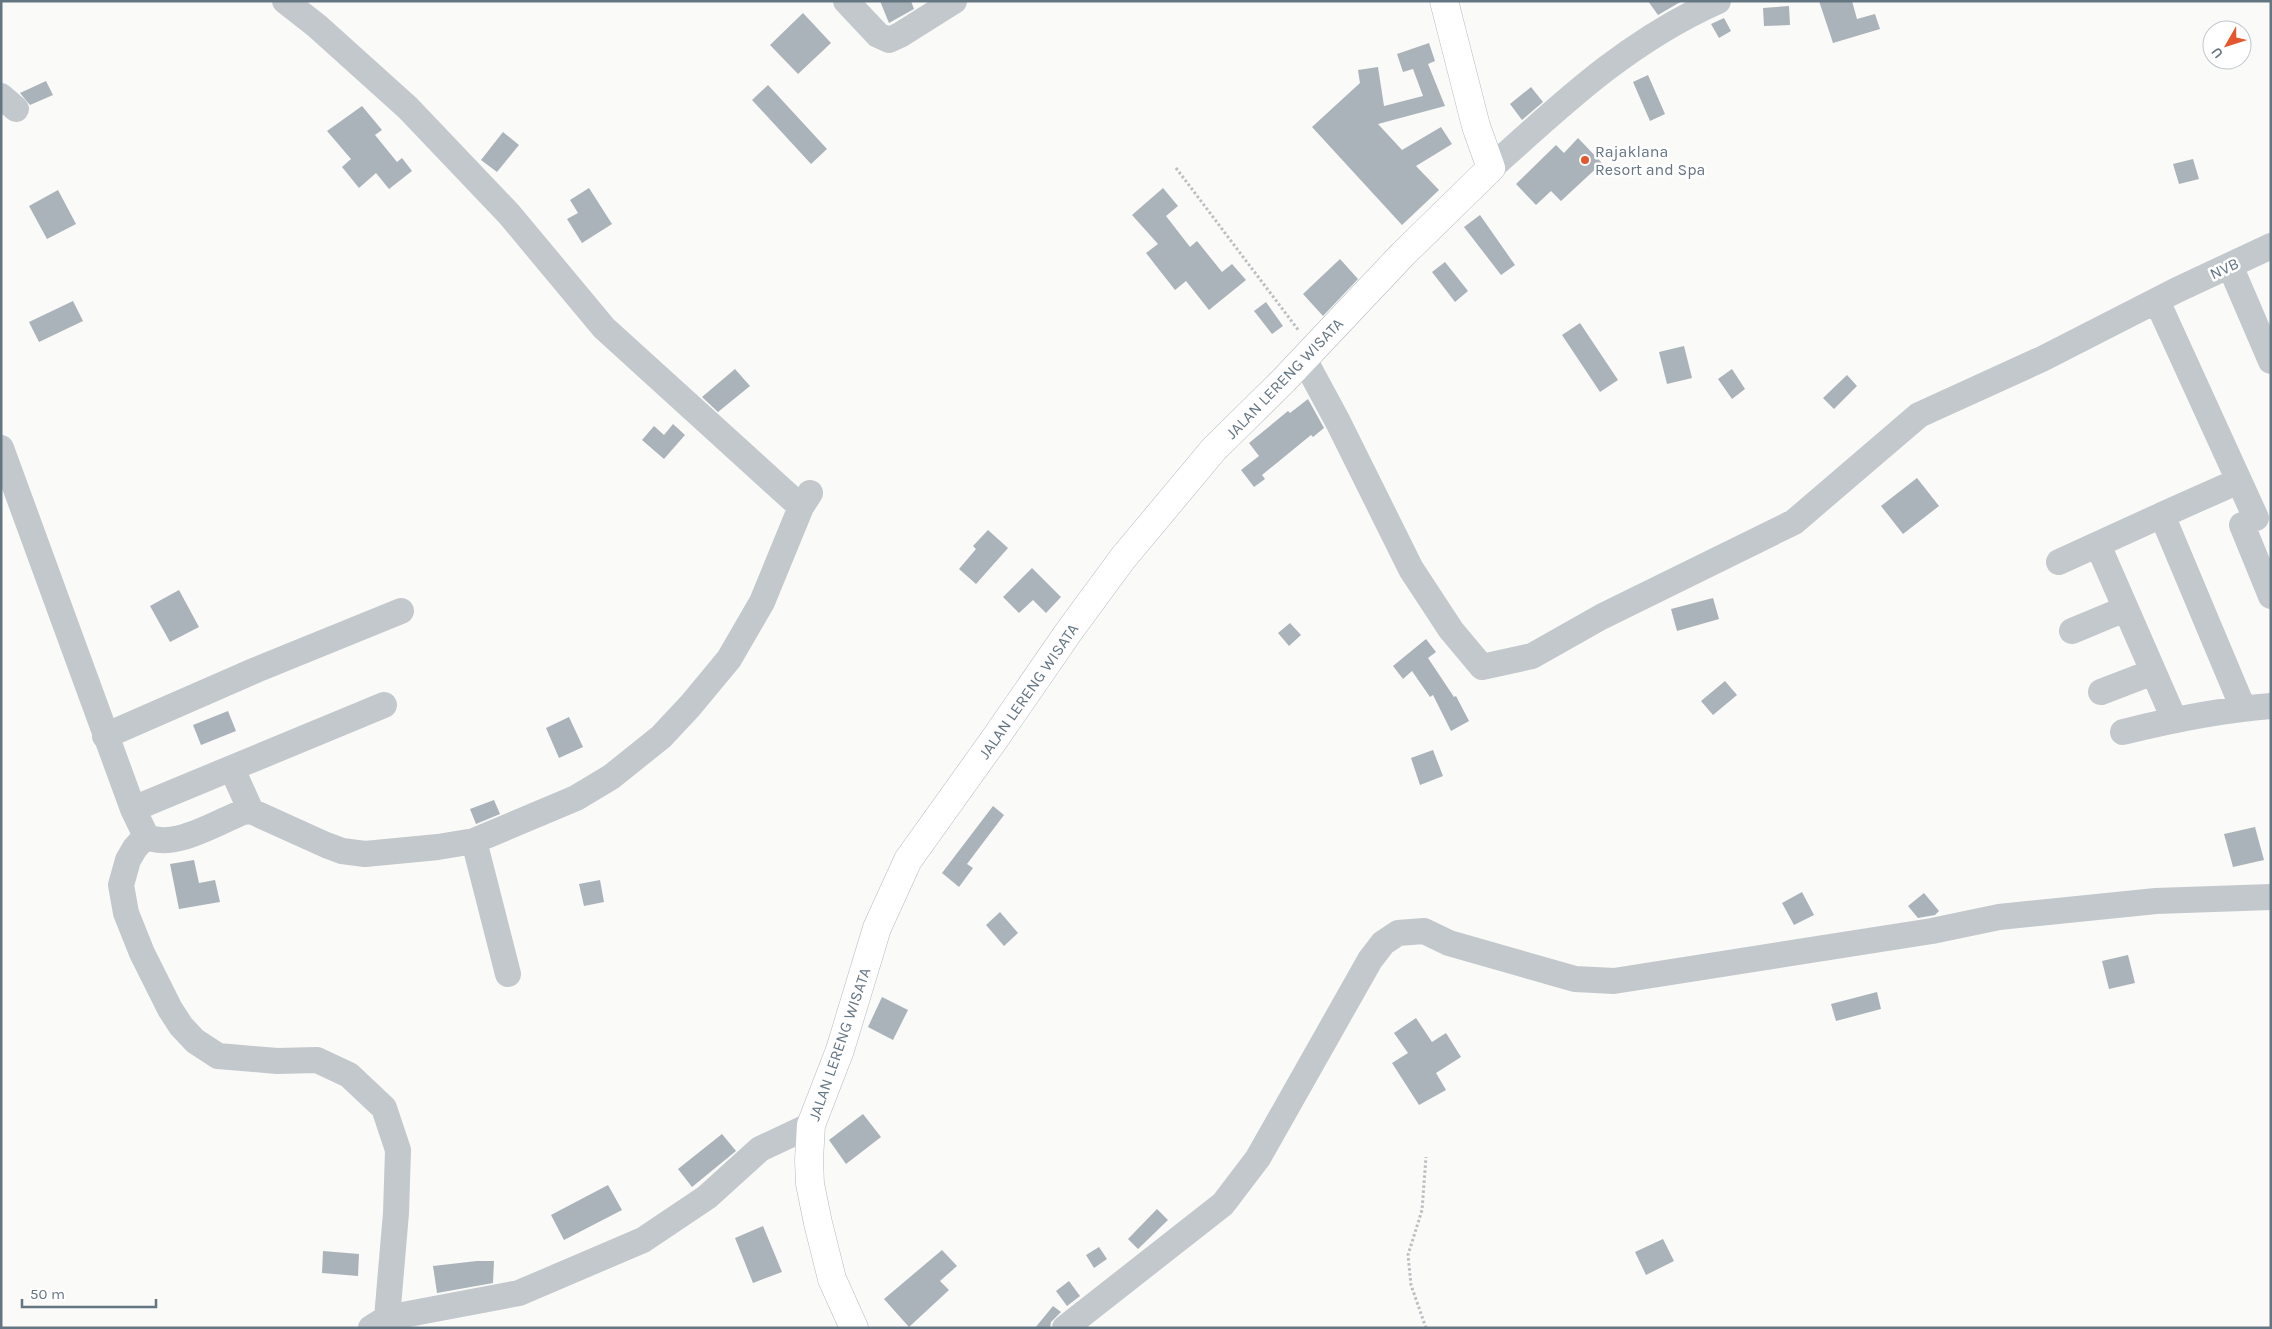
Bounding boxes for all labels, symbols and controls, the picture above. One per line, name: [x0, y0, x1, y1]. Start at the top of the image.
north arrow: [2202, 20, 2252, 70]
text: U: [2208, 44, 2227, 62]
place label: Rajaklana Resort and Spa: [1595, 142, 1705, 179]
marker: Rajaklana Resort and Spa: [1579, 154, 1591, 166]
street label: NVB: [2207, 254, 2242, 283]
street label: JALAN LERENG WISATA: [1222, 314, 1347, 443]
street label: JALAN LERENG WISATA: [974, 620, 1082, 763]
street label: JALAN LERENG WISATA: [804, 965, 875, 1123]
scale bar: [22, 1276, 156, 1308]
text: 50 m: [30, 1285, 65, 1303]

